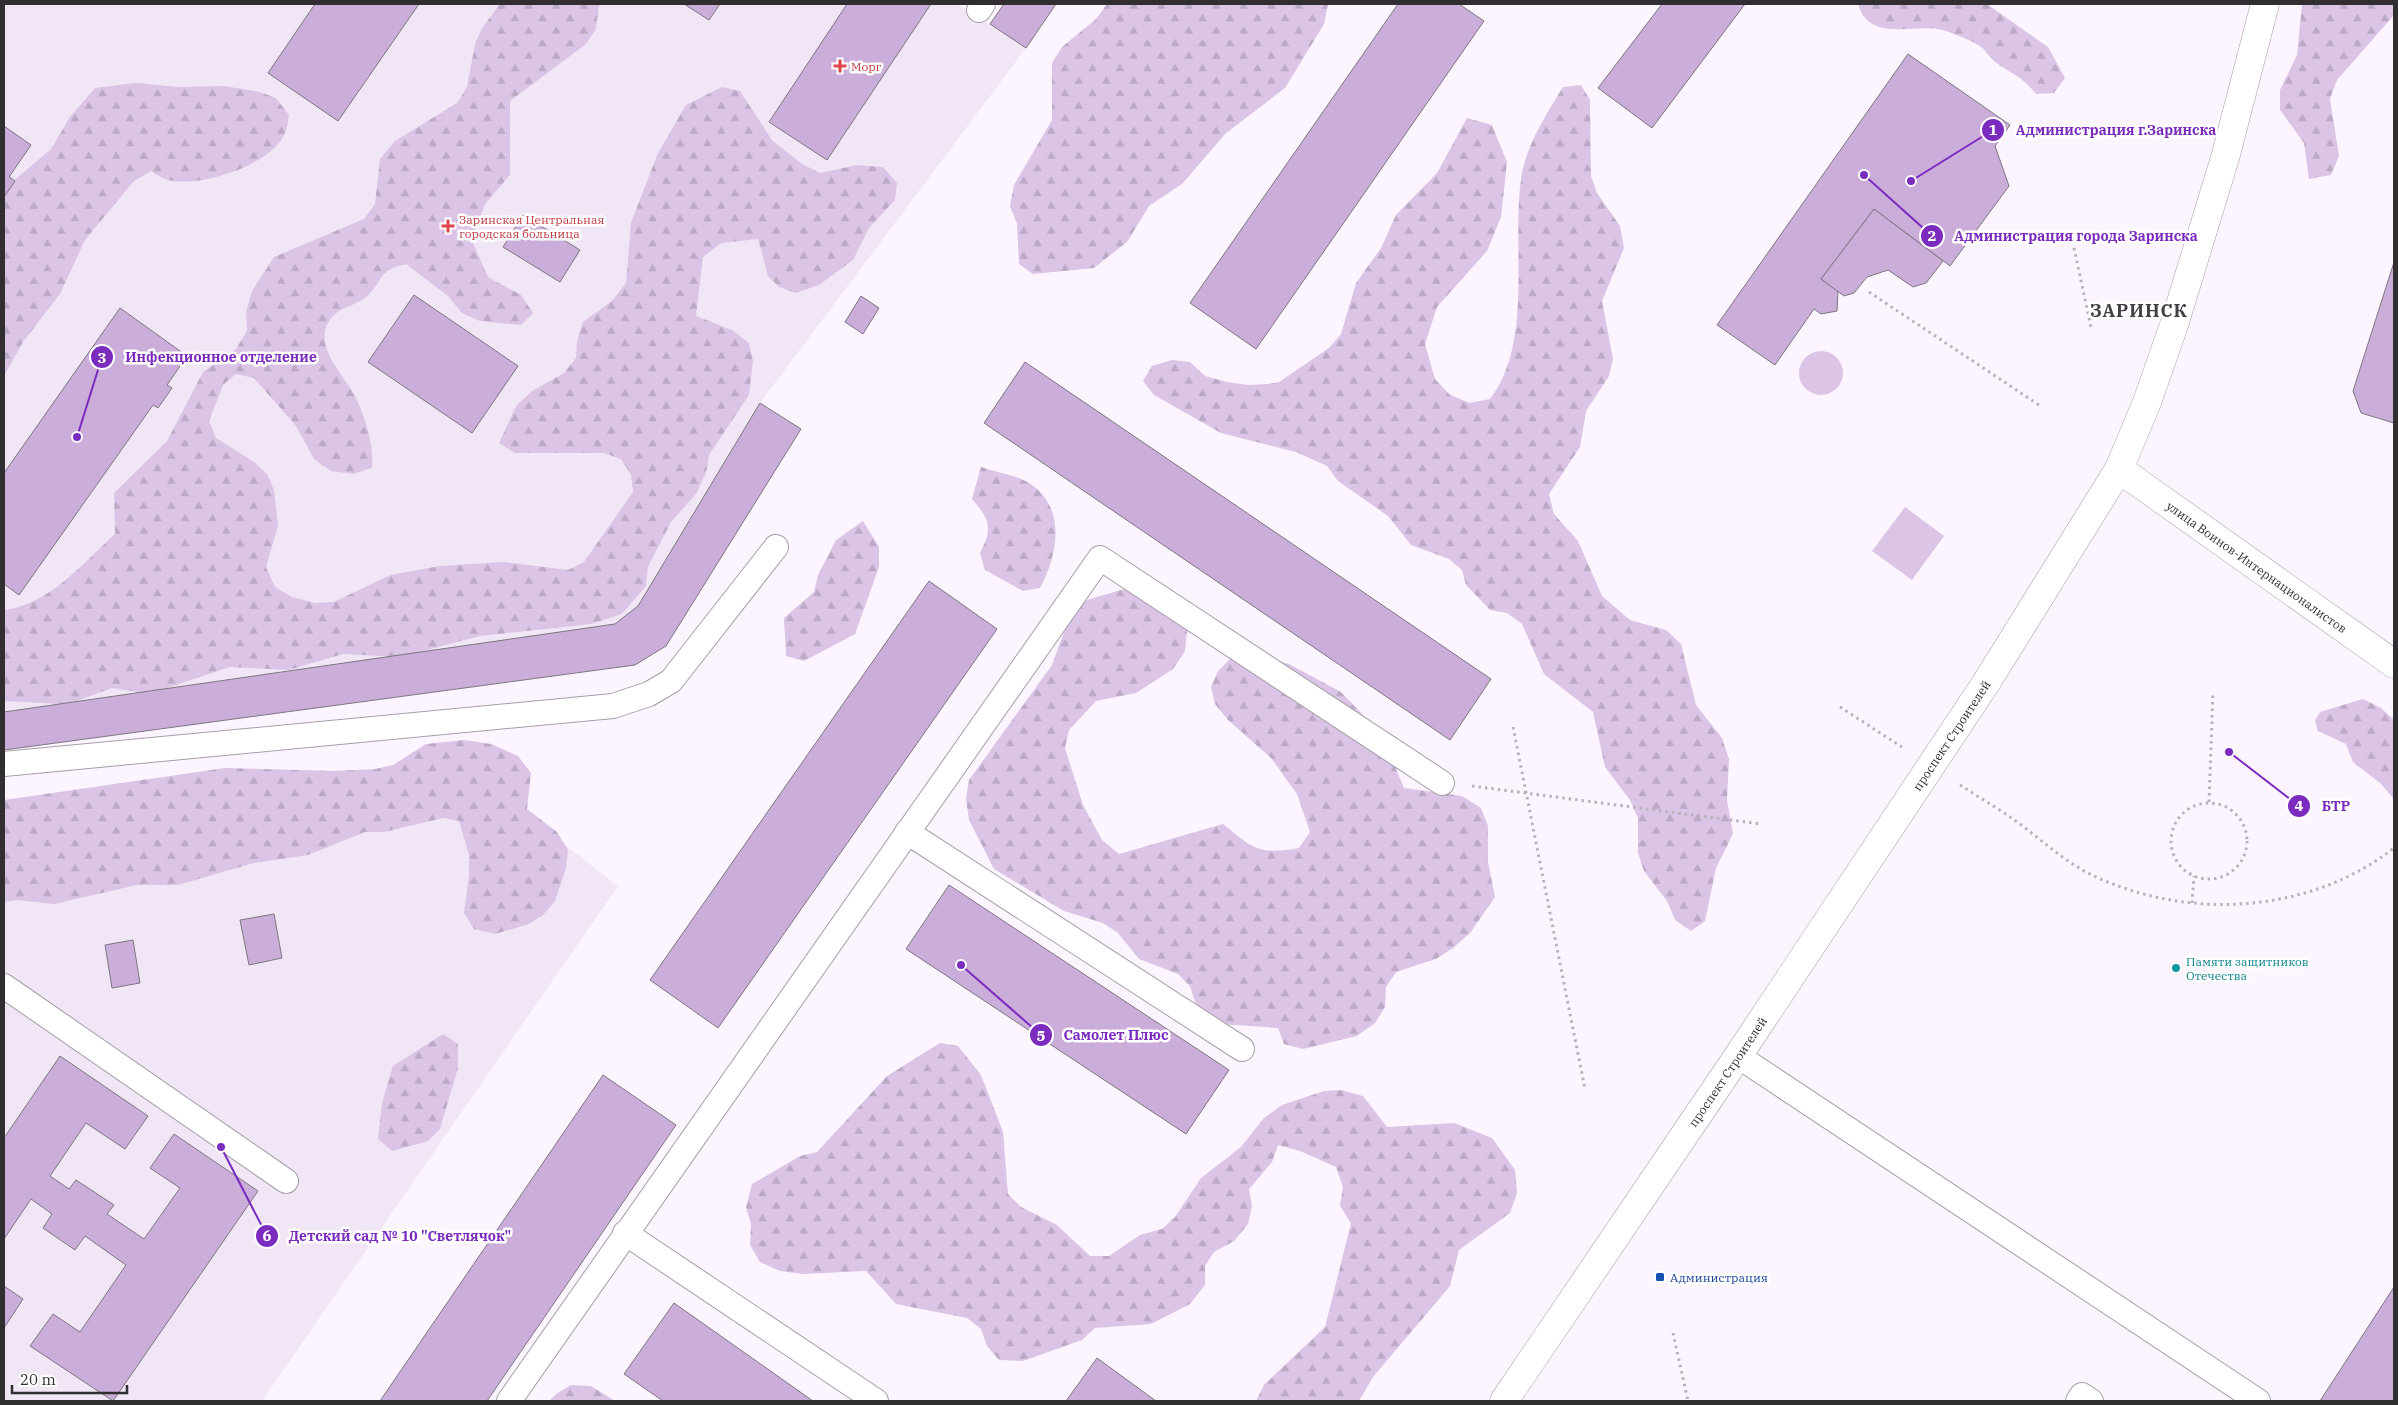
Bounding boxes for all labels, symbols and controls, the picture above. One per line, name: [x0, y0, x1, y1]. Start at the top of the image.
marker: Морг: [833, 59, 847, 73]
place label: Морг: [851, 59, 882, 74]
callout: Администрация г.Заринска: [1981, 115, 2226, 144]
text: 1: [1988, 120, 1998, 139]
text: Администрация г.Заринска: [2016, 121, 2216, 139]
place label: Заринская Центральная городская больница: [459, 212, 605, 241]
marker: Заринская Центральная городская больница: [441, 219, 455, 233]
callout: Администрация города Заринска: [1920, 221, 2208, 250]
text: 2: [1927, 226, 1937, 245]
text: Администрация города Заринска: [1954, 227, 2198, 245]
district label: ЗАРИНСК: [2090, 299, 2188, 322]
callout: Инфекционное отделение: [90, 343, 327, 372]
text: 3: [97, 348, 107, 367]
text: Инфекционное отделение: [125, 348, 317, 366]
street label: улица Воинов-Интернационалистов: [2164, 498, 2350, 636]
street label: проспект Строителей: [1909, 677, 1993, 793]
callout: БТР: [2287, 791, 2360, 820]
text: 4: [2294, 796, 2304, 815]
text: БТР: [2322, 797, 2351, 815]
place label: Памяти защитников Отечества: [2186, 954, 2309, 983]
marker: Памяти защитников Отечества: [2170, 962, 2182, 974]
street label: проспект Строителей: [1685, 1014, 1770, 1129]
callout: Самолет Плюс: [1028, 1021, 1178, 1050]
text: 5: [1036, 1026, 1046, 1045]
text: Самолет Плюс: [1064, 1026, 1169, 1044]
callout: Детский сад № 10 "Светлячок": [254, 1222, 522, 1251]
text: 6: [262, 1226, 272, 1245]
text: Детский сад № 10 "Светлячок": [289, 1227, 511, 1245]
place label: Администрация: [1670, 1270, 1768, 1285]
marker: Администрация: [1654, 1271, 1666, 1283]
scale bar: [12, 1362, 128, 1394]
text: 20 m: [20, 1370, 56, 1389]

